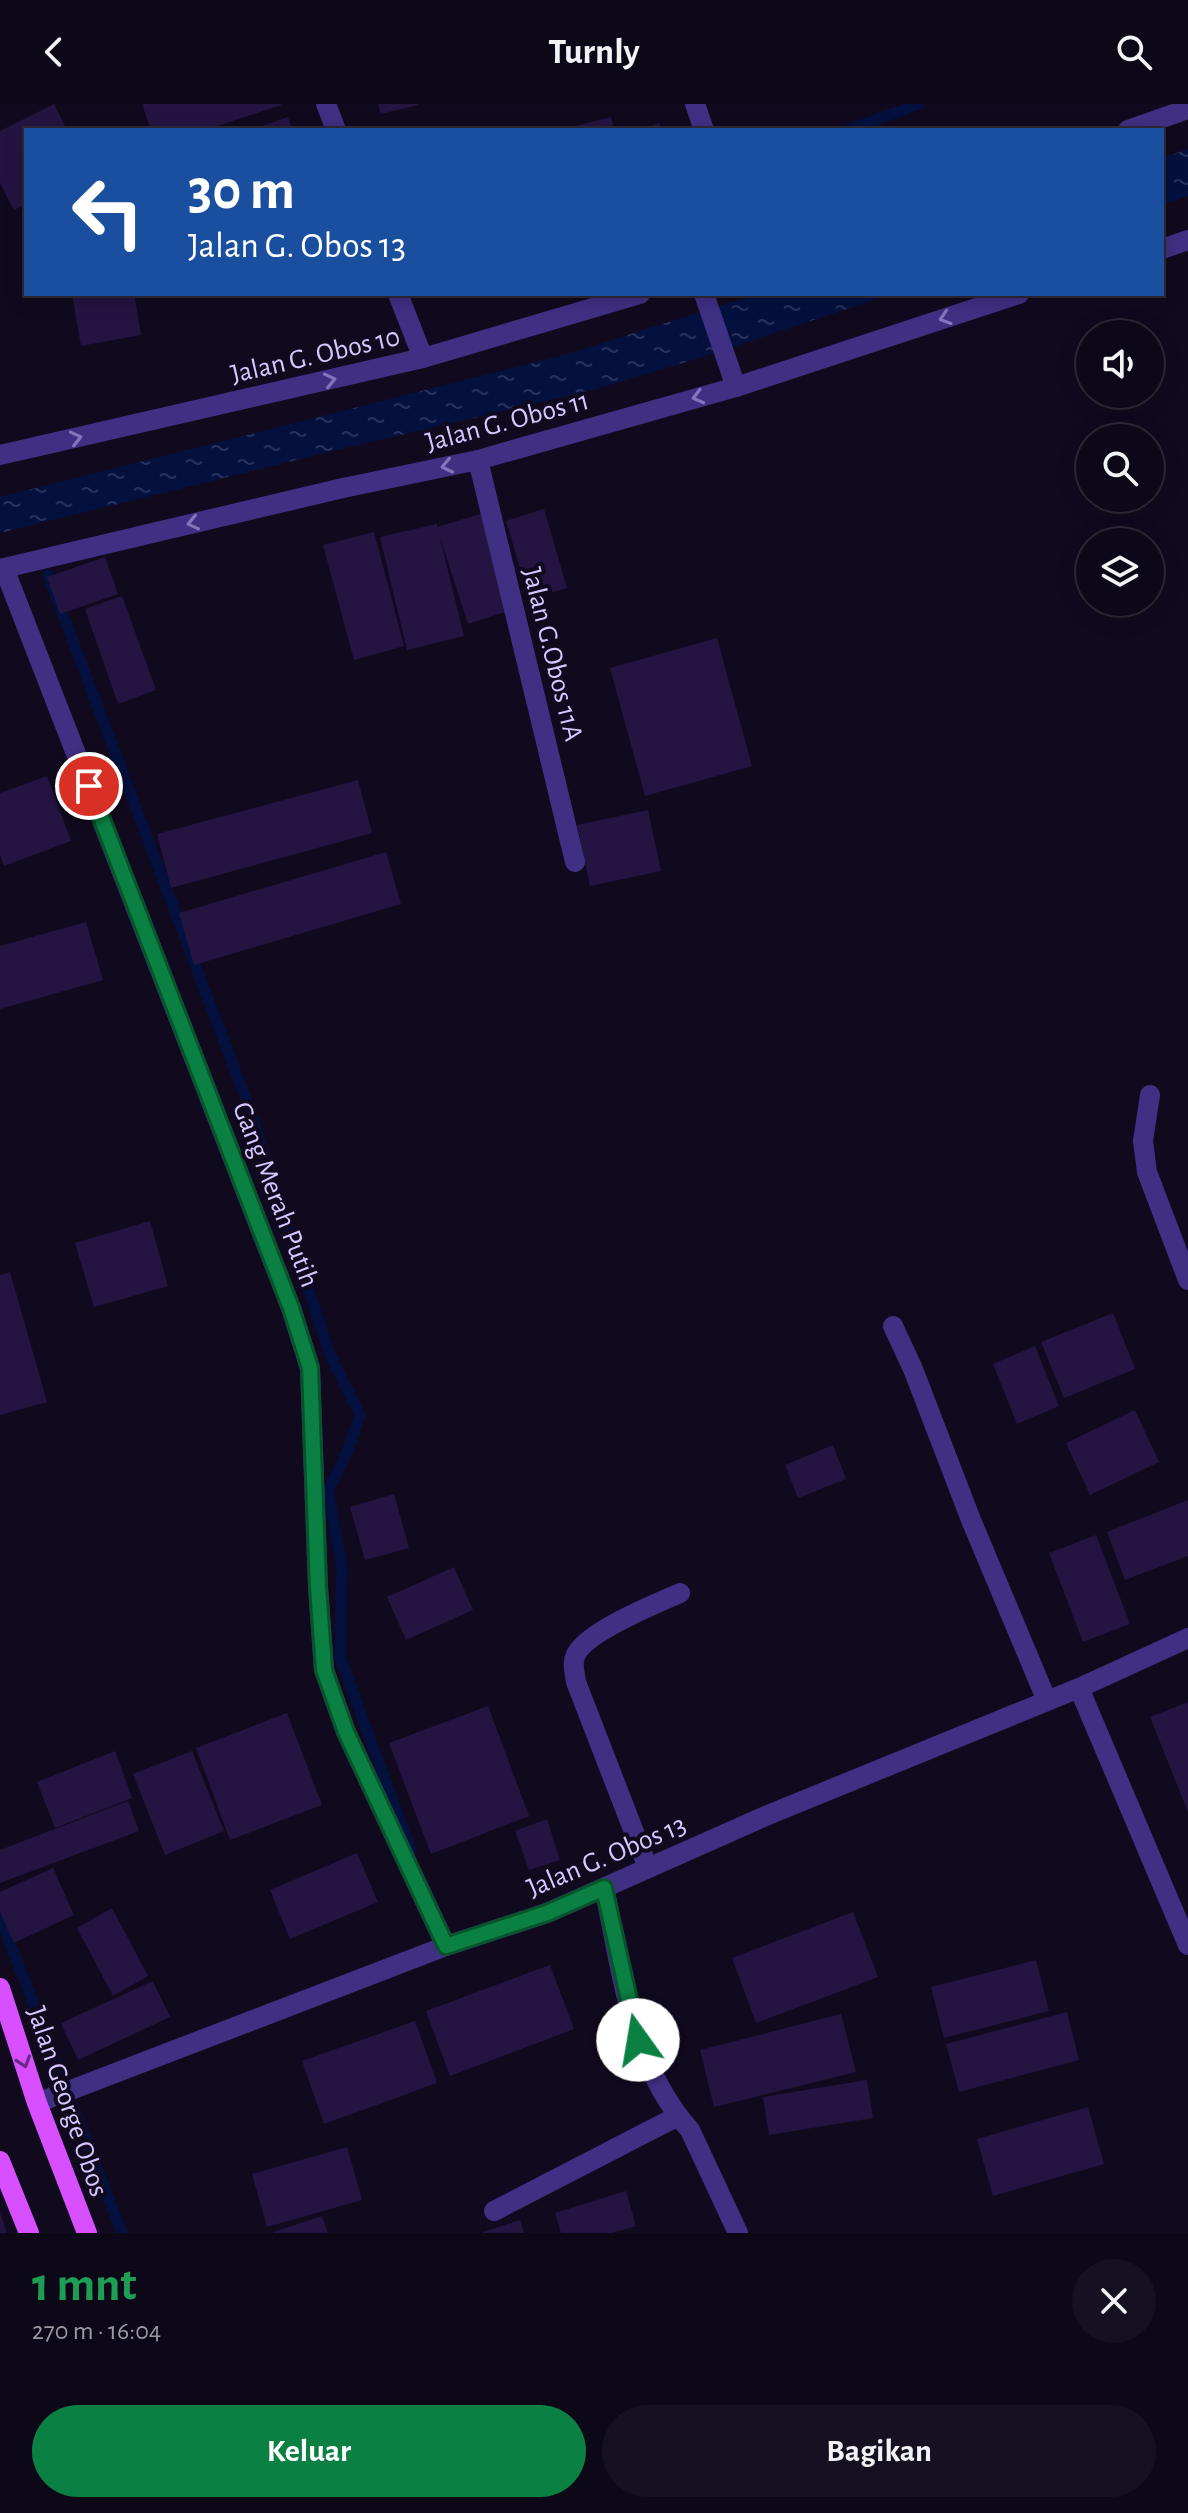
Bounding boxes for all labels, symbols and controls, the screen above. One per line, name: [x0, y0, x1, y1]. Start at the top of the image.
icon: back: [32, 30, 76, 74]
icon: search: [1112, 30, 1156, 74]
text: Turnly: [548, 34, 640, 70]
icon: left: [56, 160, 160, 264]
text: 30 m: [188, 163, 295, 219]
text: Jalan G. Obos 13: [188, 228, 406, 264]
one-way arrow: [939, 309, 953, 325]
map controls: [1076, 320, 1164, 616]
button: sound: [1076, 320, 1164, 408]
street label: Jalan G. Obos 10: [228, 323, 403, 389]
one-way arrow: [322, 372, 336, 389]
street label: Jalan G. Obos 11: [423, 387, 592, 457]
one-way arrow: [691, 388, 705, 405]
button: search: [1076, 424, 1164, 512]
one-way arrow: [69, 430, 82, 447]
one-way arrow: [441, 457, 454, 474]
one-way arrow: [187, 514, 201, 531]
button: layers: [1076, 528, 1164, 616]
street label: Jalan G.Obos 11A: [517, 565, 587, 744]
pin: [55, 752, 123, 820]
icon: arrive: [67, 764, 111, 808]
street label: Gang Merah Putih: [227, 1098, 323, 1291]
street label: Jalan G. Obos 13: [523, 1811, 690, 1903]
position arrow: [596, 1998, 680, 2082]
street label: Jalan George Obos: [22, 2003, 113, 2200]
one-way arrow: [15, 2055, 31, 2069]
button: close: [1072, 2259, 1156, 2343]
text: 1 mnt: [32, 2262, 137, 2310]
text: 270 m · 16:04: [32, 2318, 161, 2344]
button: Keluar: [32, 2405, 586, 2497]
button: Bagikan: [602, 2405, 1156, 2497]

